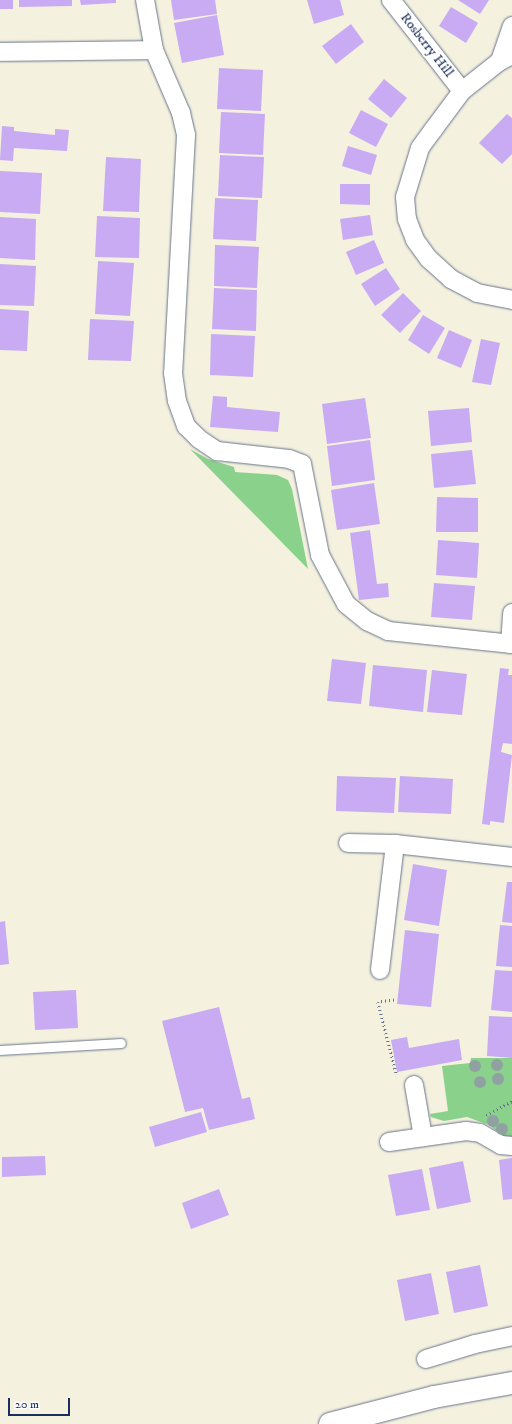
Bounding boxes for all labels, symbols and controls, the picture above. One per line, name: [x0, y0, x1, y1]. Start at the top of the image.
street label: Rosberry Hill: [397, 10, 457, 80]
scale bar: [10, 1390, 72, 1416]
text: 20 m: [15, 1397, 39, 1412]

